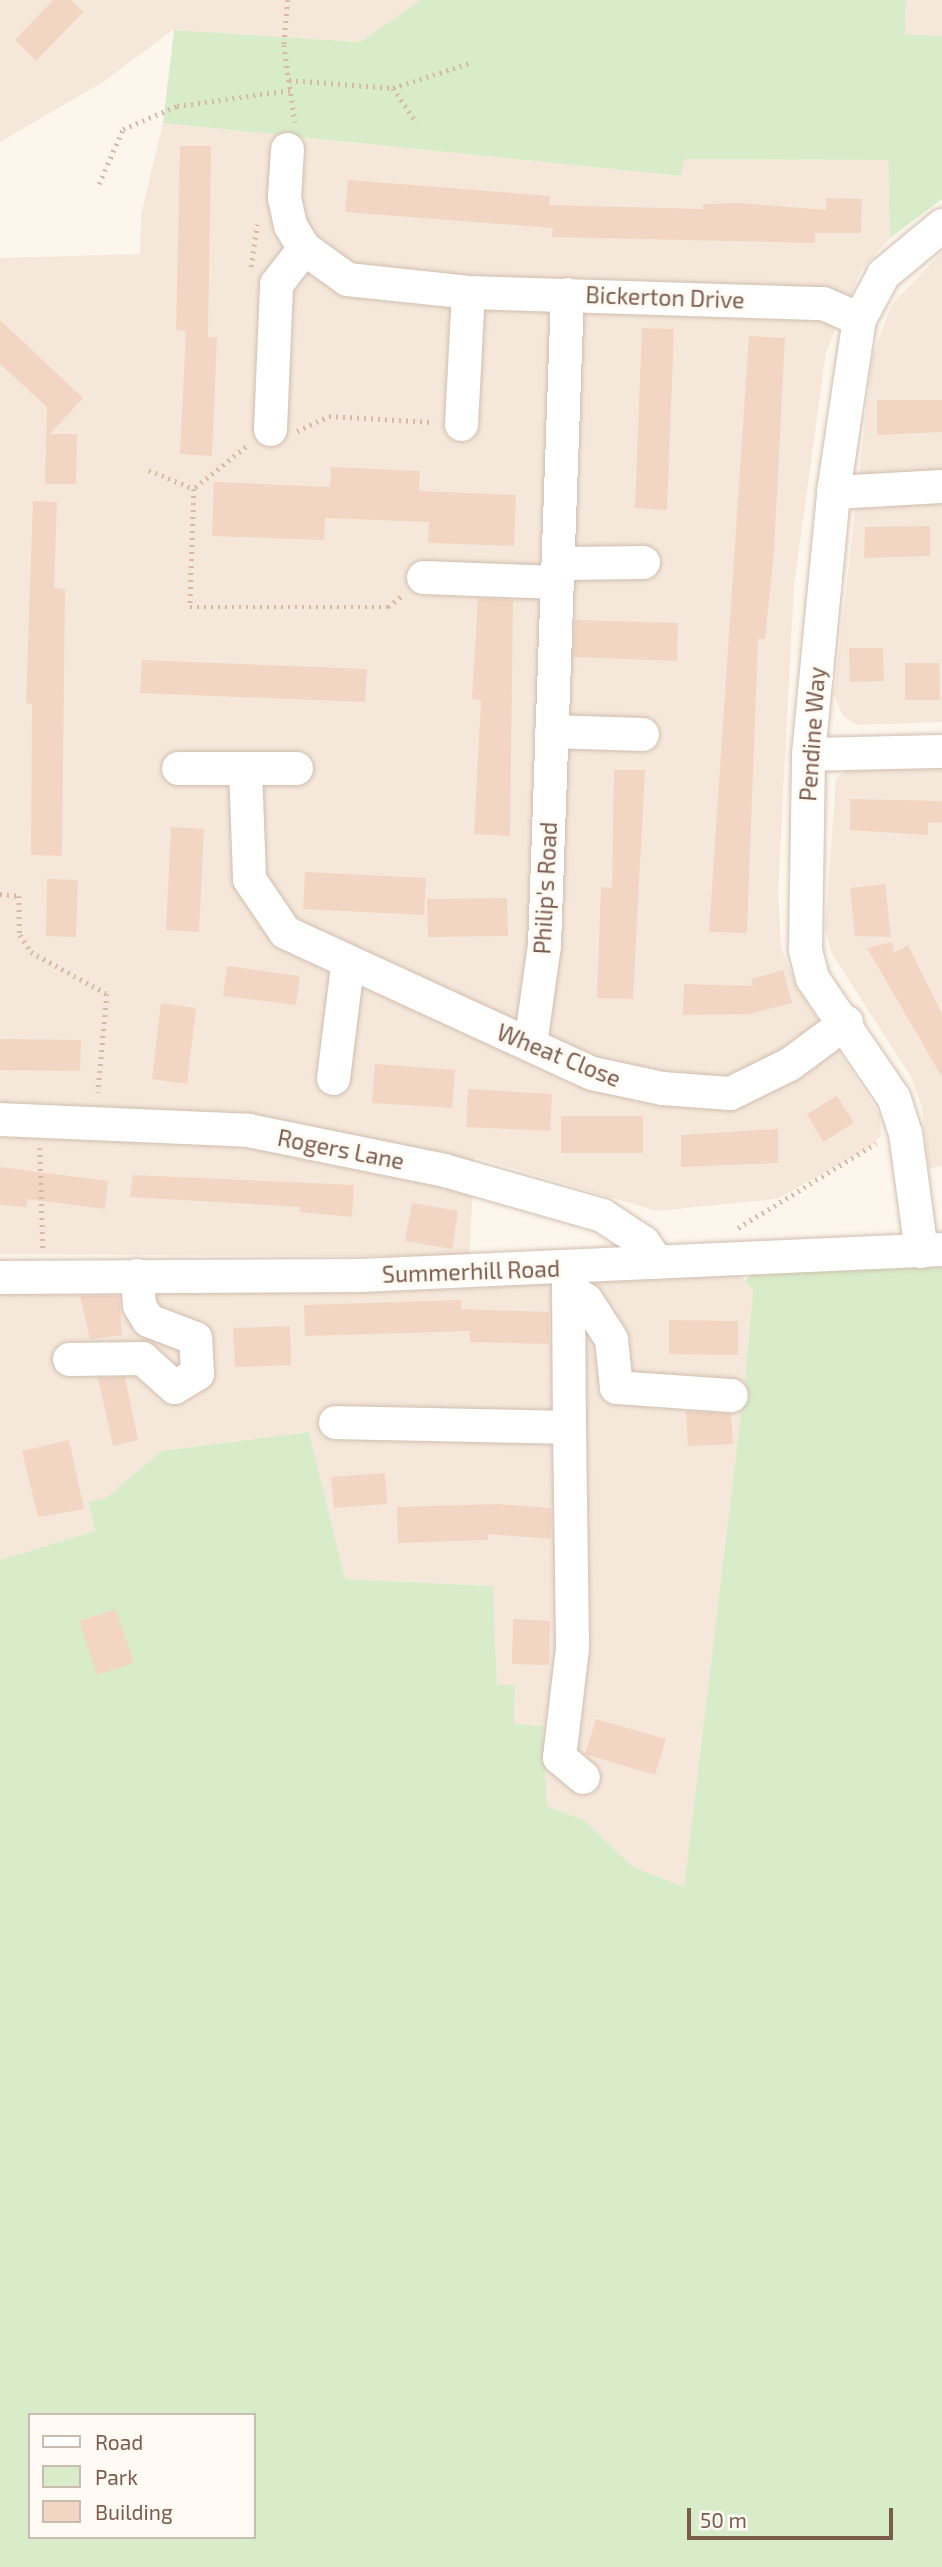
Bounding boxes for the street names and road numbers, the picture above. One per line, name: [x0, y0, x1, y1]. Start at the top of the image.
street label: Bickerton Drive: [585, 280, 745, 314]
street label: Pendine Way: [794, 666, 830, 802]
street label: Philip's Road: [528, 821, 562, 955]
street label: Wheat Close: [493, 1018, 625, 1092]
street label: Rogers Lane: [275, 1123, 407, 1175]
street label: Summerhill Road: [381, 1254, 561, 1288]

